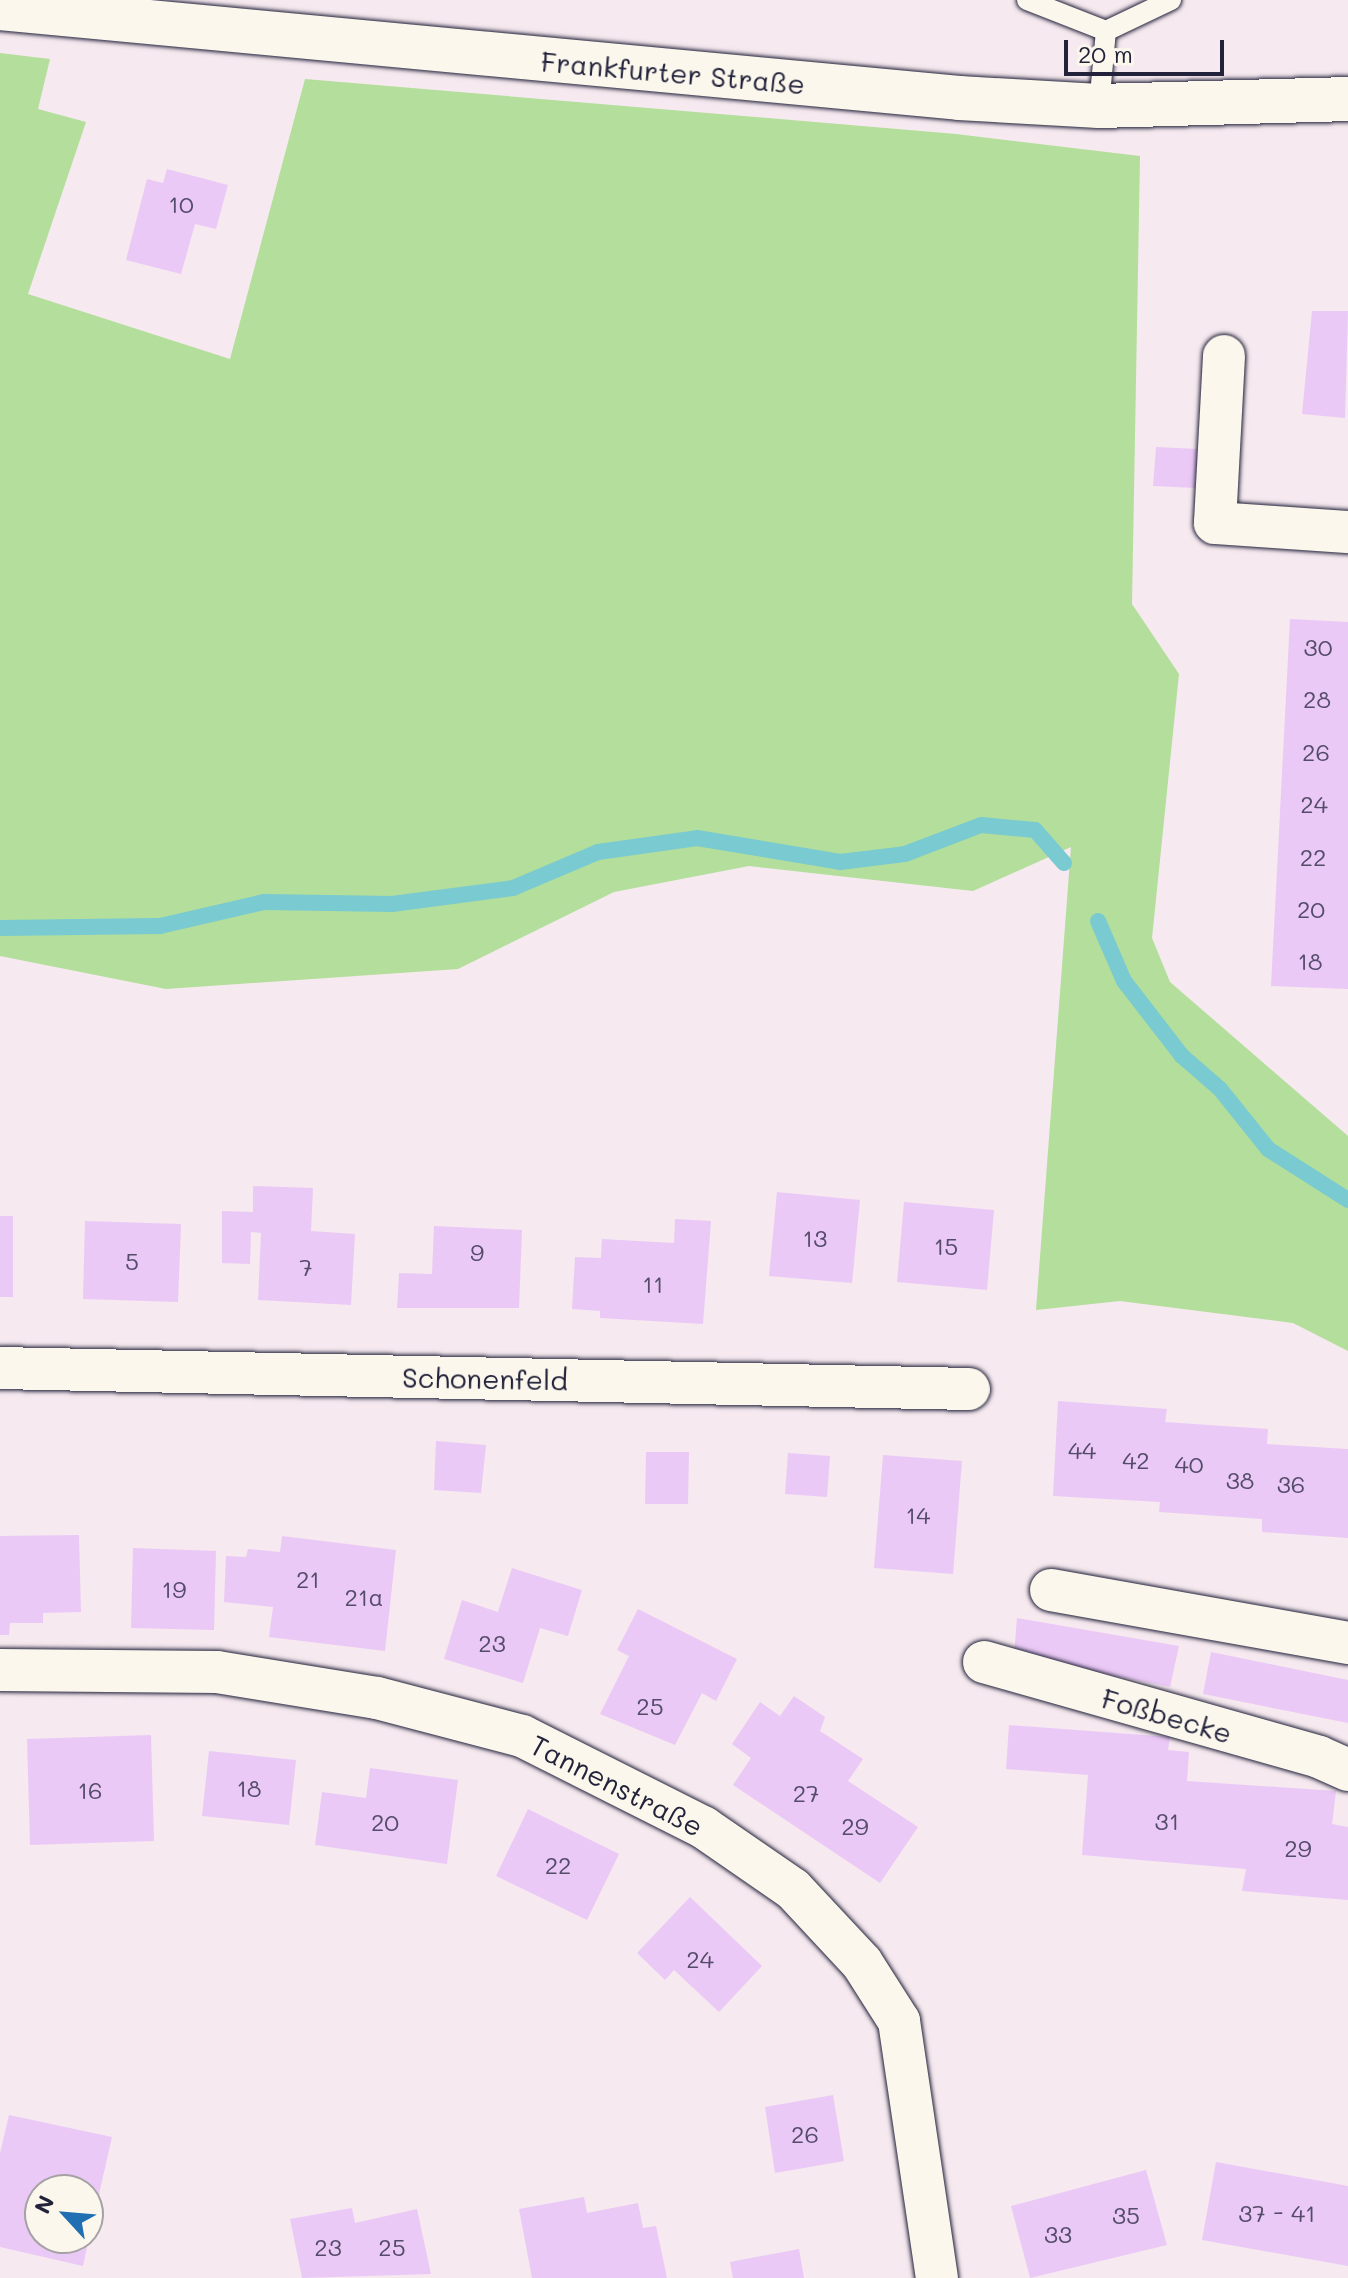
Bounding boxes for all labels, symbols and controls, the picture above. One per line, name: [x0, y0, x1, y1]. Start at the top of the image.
scale bar: [1068, 24, 1228, 74]
text: 20 m: [1078, 38, 1133, 69]
street label: Frankfurter Straße: [539, 44, 807, 100]
house number: 10: [168, 190, 194, 218]
house number: 30: [1304, 633, 1332, 661]
house number: 28: [1303, 685, 1331, 713]
house number: 26: [1302, 738, 1330, 766]
house number: 24: [1300, 790, 1328, 818]
house number: 22: [1300, 843, 1326, 871]
house number: 20: [1297, 895, 1325, 923]
house number: 18: [1297, 947, 1323, 975]
house number: 13: [803, 1224, 827, 1252]
house number: 15: [934, 1232, 958, 1260]
house number: 9: [470, 1238, 484, 1266]
house number: 5: [125, 1247, 139, 1275]
house number: 7: [299, 1253, 313, 1281]
house number: 11: [642, 1270, 664, 1298]
street label: Schonenfeld: [402, 1360, 568, 1396]
house number: 44: [1068, 1436, 1096, 1464]
house number: 42: [1122, 1446, 1150, 1474]
house number: 40: [1175, 1450, 1203, 1478]
house number: 38: [1226, 1466, 1254, 1494]
house number: 36: [1277, 1470, 1305, 1498]
house number: 14: [906, 1501, 930, 1529]
house number: 21: [296, 1565, 320, 1593]
house number: 19: [162, 1575, 186, 1603]
house number: 21a: [344, 1583, 384, 1611]
house number: 23: [478, 1629, 506, 1657]
street label: Foßbecke: [1098, 1680, 1236, 1750]
house number: 25: [636, 1692, 664, 1720]
street label: Tannenstraße: [525, 1727, 709, 1843]
house number: 18: [236, 1774, 262, 1802]
house number: 16: [77, 1776, 103, 1804]
house number: 27: [793, 1779, 819, 1807]
house number: 31: [1155, 1807, 1179, 1835]
house number: 20: [371, 1808, 399, 1836]
house number: 29: [841, 1812, 869, 1840]
house number: 29: [1284, 1834, 1312, 1862]
house number: 22: [545, 1851, 571, 1879]
house number: 24: [686, 1945, 714, 1973]
house number: 26: [791, 2120, 819, 2148]
north arrow: [24, 2174, 104, 2254]
text: N: [27, 2190, 60, 2218]
house number: 37 - 41: [1238, 2199, 1316, 2227]
house number: 35: [1112, 2201, 1140, 2229]
house number: 33: [1044, 2220, 1072, 2248]
house number: 23: [314, 2233, 342, 2261]
house number: 25: [378, 2233, 406, 2261]

